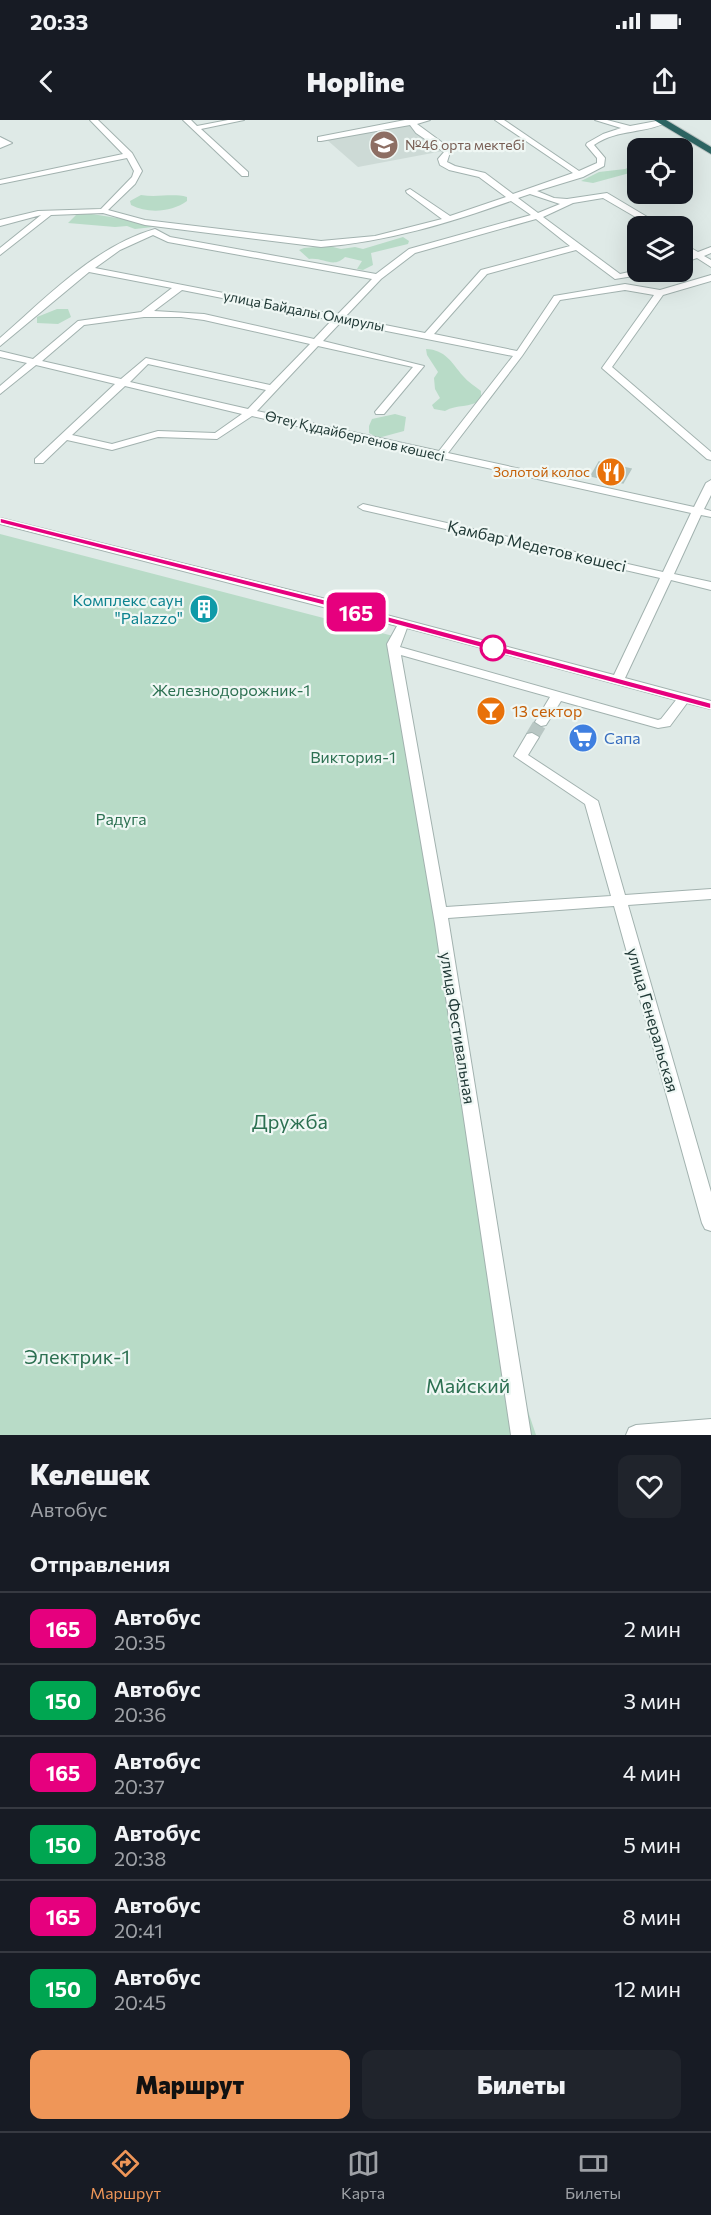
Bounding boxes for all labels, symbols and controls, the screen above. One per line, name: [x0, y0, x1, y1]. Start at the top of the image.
text: 20:33: [30, 8, 88, 35]
icon: back: [30, 65, 63, 98]
text: Hopline: [307, 65, 404, 98]
icon: share: [648, 65, 681, 98]
school or university icon: №46 орта мектебі: [368, 129, 400, 161]
place label: №46 орта мектебі: [405, 136, 525, 153]
map controls: [627, 138, 693, 282]
button: locate: [627, 138, 693, 204]
button: layers: [627, 216, 693, 282]
street label: улица Байдалы Омирулы: [222, 287, 386, 334]
street label: Өтеу Құдайбергенов көшесі: [263, 407, 447, 465]
restaurant icon: Золотой колос: [595, 456, 627, 488]
place label: Золотой колос: [493, 463, 590, 480]
street label: Қамбар Медетов көшесі: [446, 516, 628, 575]
place label: Комплекс саун "Palazzo": [73, 590, 183, 627]
line badge: 165: [322, 592, 391, 632]
building icon: Комплекс саун "Palazzo": [188, 593, 220, 625]
text: 165: [339, 600, 373, 625]
unlabelled marker: [480, 635, 506, 661]
park label: Железнодорожник-1: [152, 680, 310, 699]
bar icon: 13 сектор: [475, 695, 507, 727]
place label: 13 сектор: [512, 701, 582, 720]
supermarket icon: Сапа: [567, 722, 599, 754]
place label: Сапа: [604, 728, 641, 747]
park label: Виктория-1: [310, 747, 396, 766]
park label: Радуга: [95, 809, 147, 828]
street label: улица Генеральская: [624, 946, 683, 1094]
street label: улица Фестивальная: [437, 951, 480, 1105]
park label: Дружба: [252, 1109, 328, 1133]
park label: Электрик-1: [24, 1344, 130, 1368]
park label: Майский: [426, 1373, 510, 1397]
button: heart: [618, 1455, 681, 1518]
text: Келешек: [30, 1457, 150, 1491]
text: Автобус: [30, 1497, 107, 1521]
text: Отправления: [30, 1550, 170, 1577]
text: Автобус: [114, 1603, 201, 1630]
text: 2 мин: [624, 1615, 681, 1642]
text: 165: [46, 1616, 80, 1641]
text: 20:35: [114, 1630, 166, 1654]
text: Автобус: [114, 1675, 201, 1702]
text: 3 мин: [623, 1687, 681, 1714]
text: 150: [45, 1688, 81, 1713]
text: 20:36: [114, 1702, 166, 1726]
text: Автобус: [114, 1747, 201, 1774]
text: 4 мин: [623, 1759, 681, 1786]
text: 165: [46, 1760, 80, 1785]
text: 20:37: [114, 1774, 165, 1798]
text: Автобус: [114, 1819, 201, 1846]
text: 5 мин: [623, 1831, 681, 1858]
text: 150: [45, 1832, 81, 1857]
text: 20:38: [114, 1846, 166, 1870]
text: Автобус: [114, 1891, 201, 1918]
text: 8 мин: [623, 1903, 681, 1930]
text: 165: [46, 1904, 80, 1929]
text: 20:41: [114, 1918, 163, 1942]
text: Автобус: [114, 1963, 201, 1990]
text: 12 мин: [614, 1975, 681, 2002]
text: 150: [45, 1976, 81, 2001]
text: 20:45: [114, 1990, 166, 2014]
button: Маршрут: [30, 2050, 350, 2119]
button: Билеты: [362, 2050, 681, 2119]
tab: Маршрут: [90, 2147, 161, 2202]
tab: Карта: [341, 2147, 385, 2202]
tab: Билеты: [565, 2147, 621, 2202]

